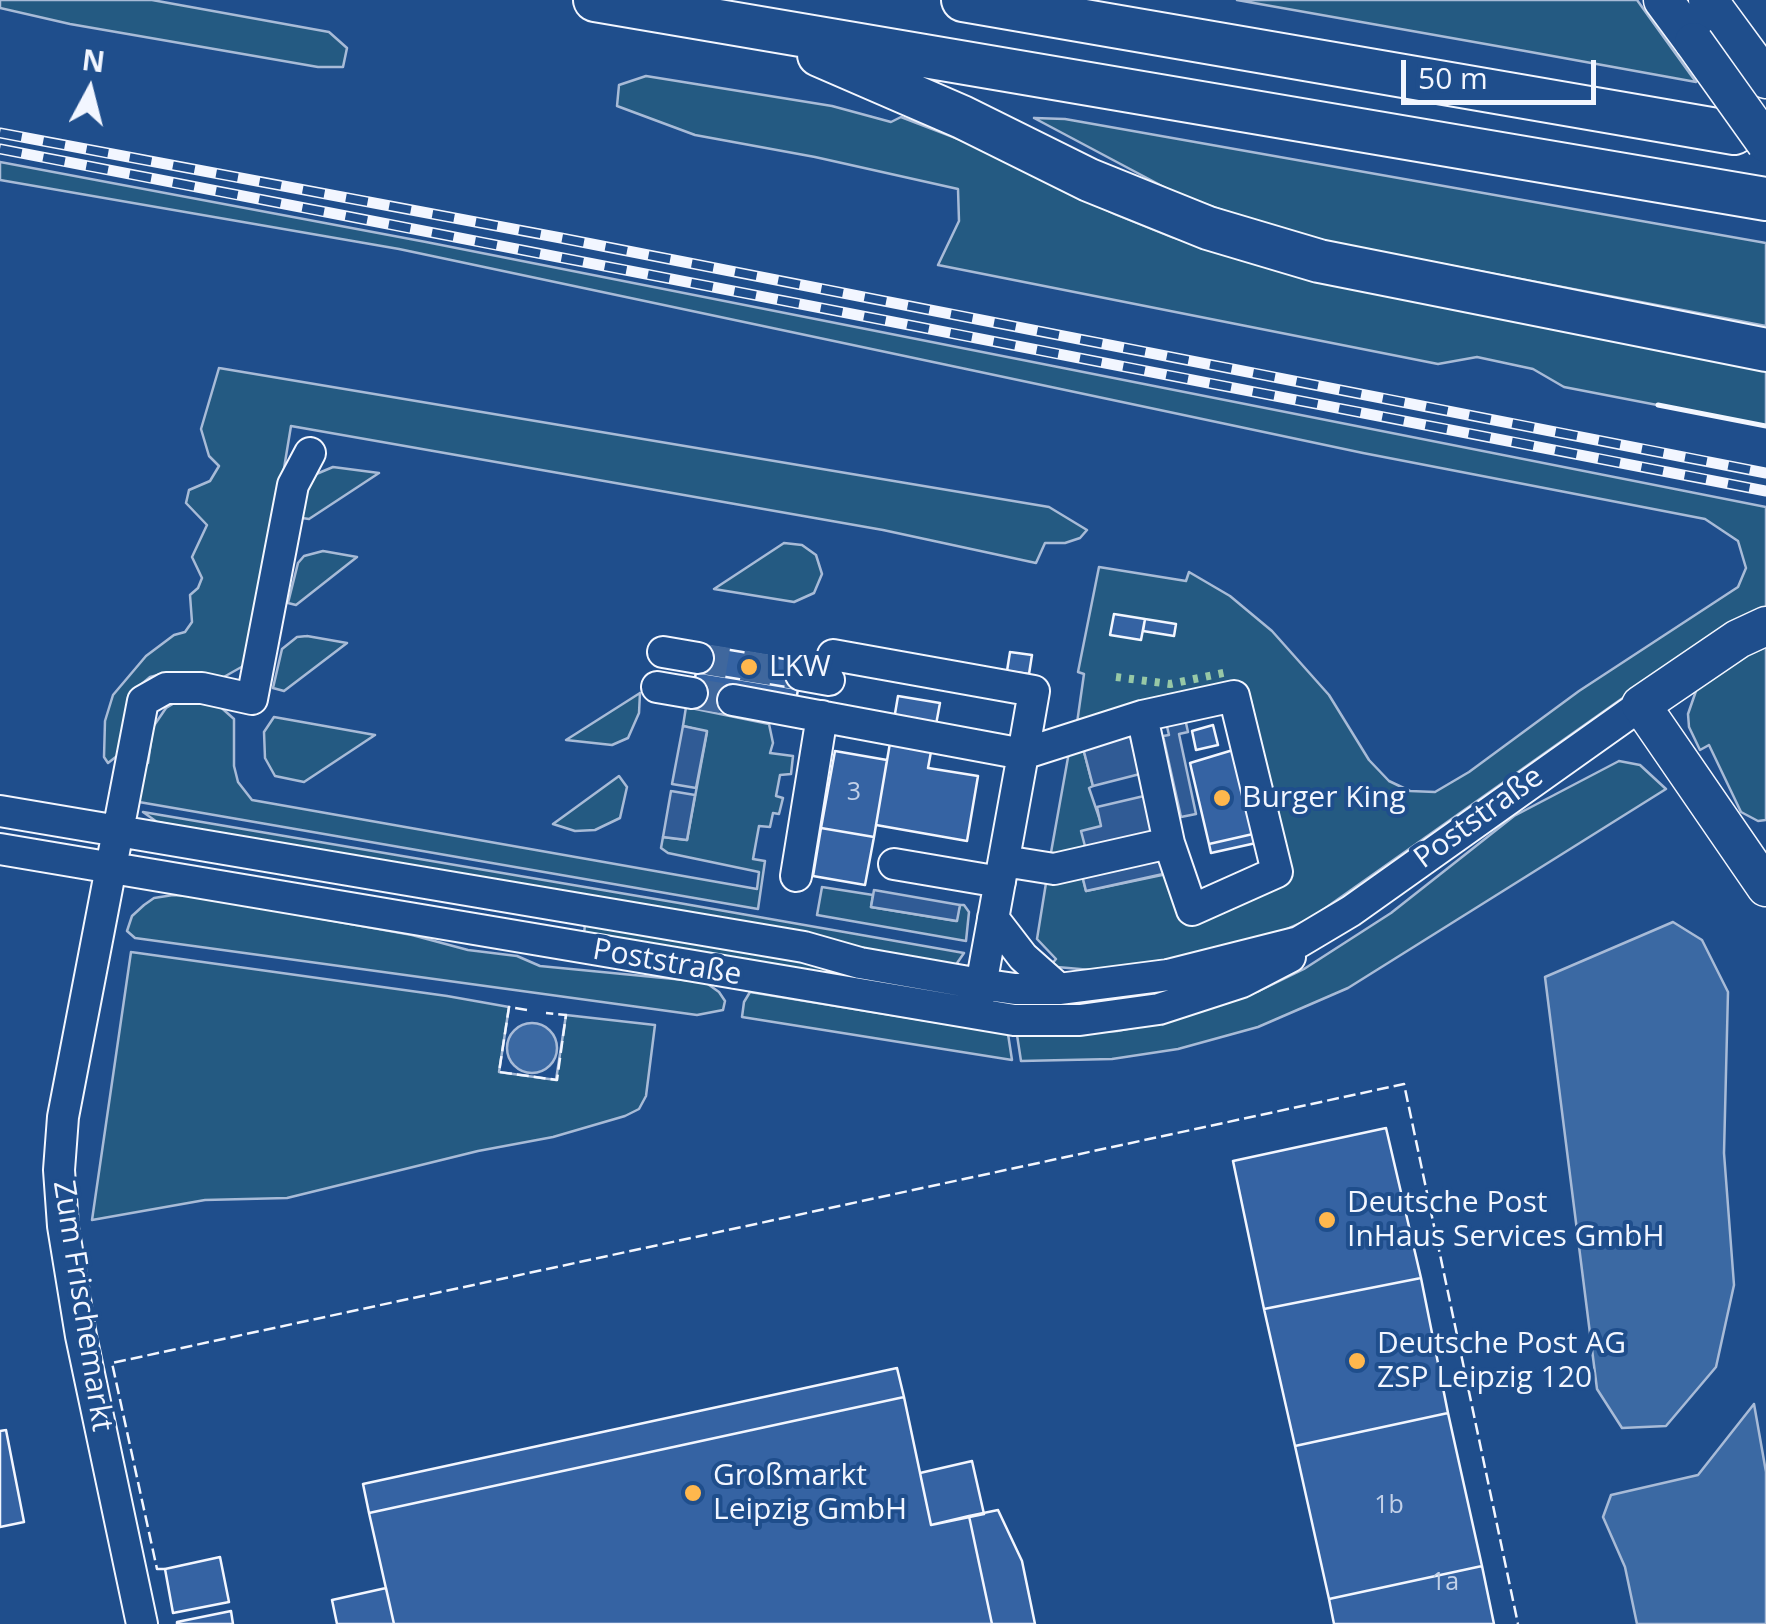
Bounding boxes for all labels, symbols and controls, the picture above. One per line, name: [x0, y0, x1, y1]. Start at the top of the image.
north arrow: [40, 40, 140, 140]
text: N: [80, 40, 107, 80]
scale bar: [1406, 40, 1601, 102]
text: 50 m: [1418, 57, 1488, 98]
place label: LKW: [769, 649, 831, 685]
marker: LKW: [738, 656, 760, 678]
street label: Poststraße: [1408, 759, 1550, 877]
house number: 3: [847, 778, 861, 808]
place label: Burger King: [1242, 780, 1406, 816]
marker: Burger King: [1211, 787, 1233, 809]
street label: Poststraße: [590, 932, 744, 994]
street label: Zum Frischemarkt: [44, 1178, 120, 1434]
place label: Deutsche Post InHaus Services GmbH: [1347, 1185, 1665, 1256]
marker: Deutsche Post InHaus Services GmbH: [1316, 1209, 1338, 1231]
place label: Deutsche Post AG ZSP Leipzig 120: [1377, 1326, 1626, 1396]
marker: Deutsche Post AG ZSP Leipzig 120: [1346, 1350, 1368, 1372]
place label: Großmarkt Leipzig GmbH: [713, 1458, 907, 1528]
marker: Großmarkt Leipzig GmbH: [682, 1482, 704, 1504]
house number: 1b: [1374, 1491, 1404, 1521]
house number: 1a: [1431, 1568, 1459, 1598]

